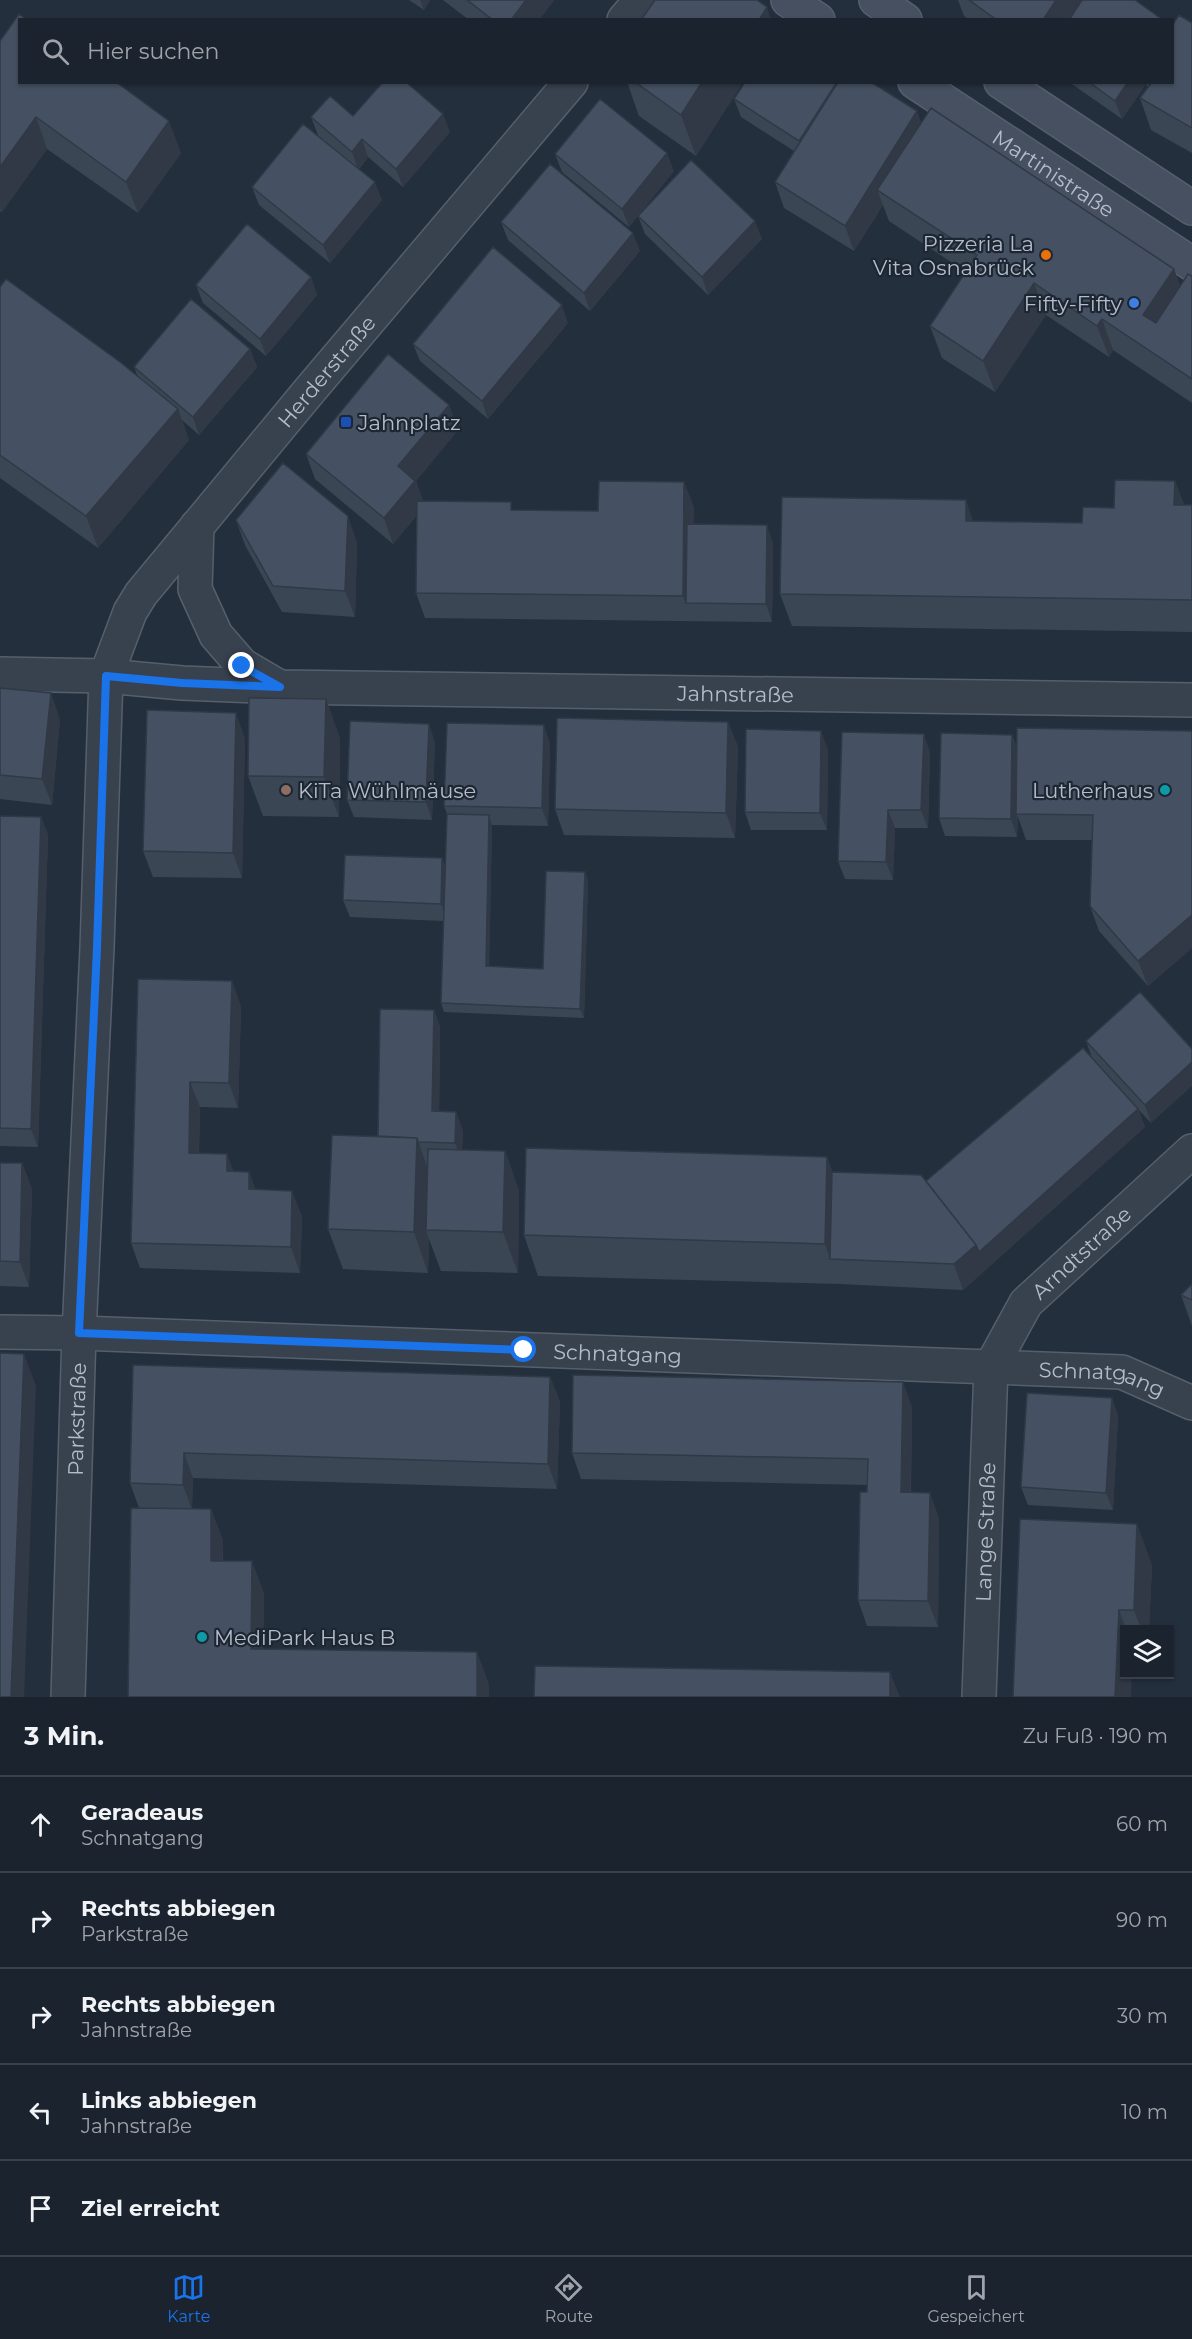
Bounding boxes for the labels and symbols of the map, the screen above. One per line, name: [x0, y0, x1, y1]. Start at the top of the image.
street label: Martinistraße: [988, 124, 1119, 222]
place label: Pizzeria La Vita Osnabrück: [873, 231, 1034, 280]
marker: Pizzeria La Vita Osnabrück: [1039, 248, 1053, 262]
place label: Fifty-Fifty: [1024, 291, 1123, 316]
marker: Fifty-Fifty: [1127, 296, 1141, 310]
street label: Herderstraße: [272, 310, 380, 432]
place label: Jahnplatz: [357, 410, 461, 435]
marker: Jahnplatz: [339, 415, 353, 429]
route end: [228, 652, 254, 678]
street label: Jahnstraße: [676, 680, 794, 707]
place label: KiTa Wühlmäuse: [298, 778, 476, 803]
place label: Lutherhaus: [1032, 778, 1153, 803]
marker: KiTa Wühlmäuse: [279, 783, 293, 797]
marker: Lutherhaus: [1158, 783, 1172, 797]
street label: Arndtstraße: [1026, 1201, 1136, 1304]
route start: [510, 1336, 536, 1362]
street label: Schnatgang: [553, 1338, 682, 1368]
street label: Schnatgang: [1038, 1356, 1169, 1402]
street label: Parkstraße: [62, 1362, 91, 1476]
street label: Lange Straße: [970, 1462, 1000, 1602]
place label: MediPark Haus B: [214, 1625, 395, 1650]
marker: MediPark Haus B: [195, 1630, 209, 1644]

